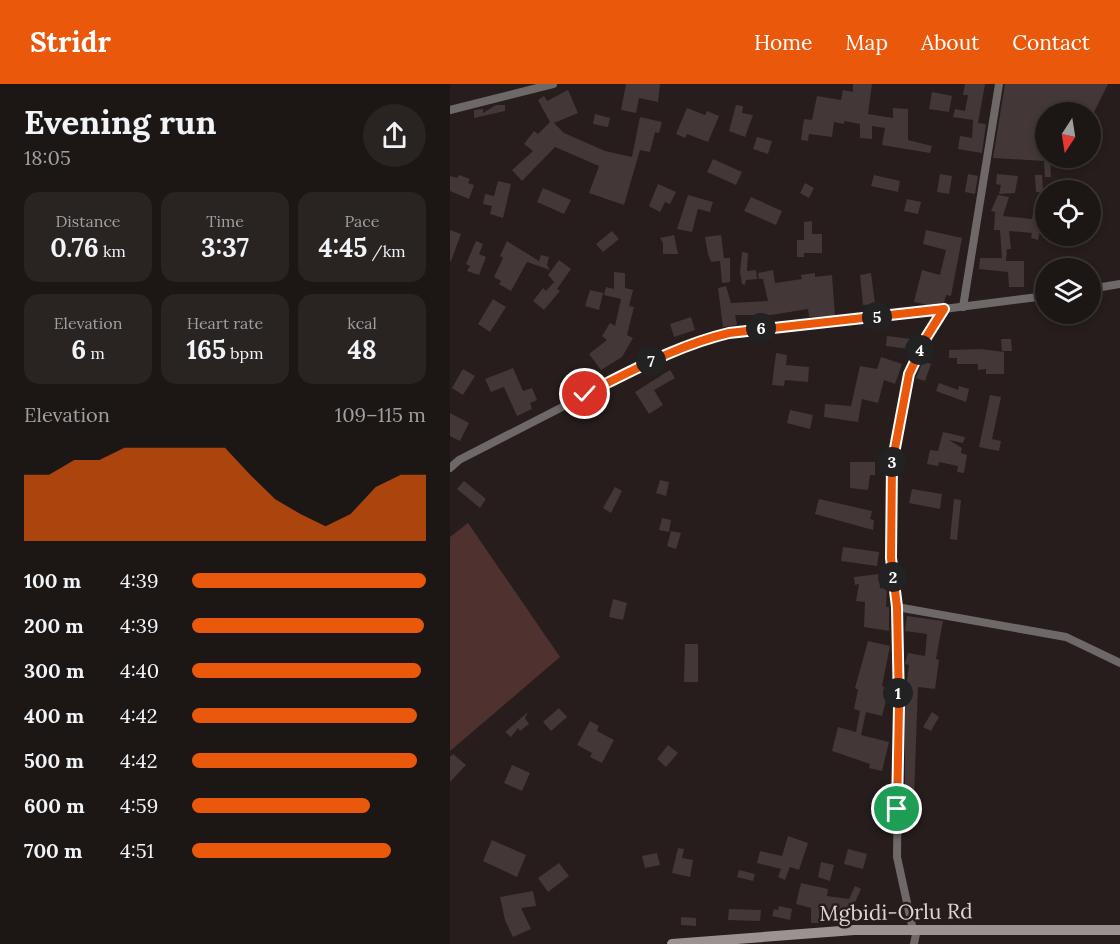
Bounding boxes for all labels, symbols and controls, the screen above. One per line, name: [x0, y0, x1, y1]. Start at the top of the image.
text: Stridr: [30, 24, 111, 60]
text: Home: [754, 29, 812, 56]
text: Map: [845, 29, 888, 56]
text: About: [921, 29, 979, 56]
text: Contact: [1012, 29, 1090, 56]
text: Evening run: [24, 101, 216, 143]
north arrow: [1035, 102, 1101, 168]
map controls: [1035, 102, 1101, 324]
button: share: [363, 104, 426, 167]
text: 18:05: [24, 145, 71, 170]
button: locate: [1035, 180, 1101, 246]
text: Distance: [55, 211, 121, 231]
text: Time: [206, 211, 244, 231]
text: Pace: [345, 211, 379, 231]
text: 0.76: [50, 231, 99, 264]
text: 3:37: [201, 231, 249, 264]
text: 4:45: [318, 231, 367, 264]
text: km: [99, 241, 126, 261]
text: /km: [367, 241, 406, 261]
button: layers: [1035, 258, 1101, 324]
pin: 5: [862, 302, 892, 332]
text: 5: [873, 307, 881, 327]
text: Elevation: [54, 313, 122, 333]
text: Heart rate: [187, 313, 263, 333]
text: kcal: [347, 313, 377, 333]
pin: 6: [746, 313, 776, 343]
text: 6: [756, 318, 766, 338]
text: 6: [71, 333, 86, 366]
text: 165: [187, 333, 226, 366]
text: 48: [347, 333, 377, 366]
pin: 4: [905, 335, 935, 365]
text: 4: [916, 340, 924, 360]
text: m: [86, 343, 105, 363]
text: bpm: [226, 343, 263, 363]
pin: 7: [636, 346, 666, 376]
text: 7: [647, 351, 655, 371]
pin: [559, 368, 610, 419]
icon: check: [568, 377, 601, 410]
text: Elevation: [24, 402, 110, 427]
text: 109–115 m: [335, 402, 426, 427]
pin: 3: [877, 447, 907, 477]
text: 3: [888, 452, 896, 472]
pin: 2: [878, 562, 908, 592]
text: 2: [889, 567, 897, 587]
text: 100 m: [24, 568, 81, 593]
text: 4:39: [120, 568, 159, 593]
text: 200 m: [24, 613, 84, 638]
text: 4:39: [120, 613, 159, 638]
text: 300 m: [24, 658, 84, 683]
text: 4:40: [120, 658, 159, 683]
pin: 1: [883, 678, 913, 708]
text: 1: [895, 683, 901, 703]
text: 400 m: [24, 703, 84, 728]
text: 4:42: [120, 703, 157, 728]
text: 500 m: [24, 748, 84, 773]
text: 4:42: [120, 748, 157, 773]
pin: [871, 783, 922, 834]
icon: arrive: [880, 792, 913, 825]
text: 600 m: [24, 793, 85, 818]
text: 4:59: [120, 793, 158, 818]
text: 700 m: [24, 838, 82, 863]
text: 4:51: [120, 838, 154, 863]
street label: Mgbidi-Orlu Rd: [819, 897, 973, 927]

